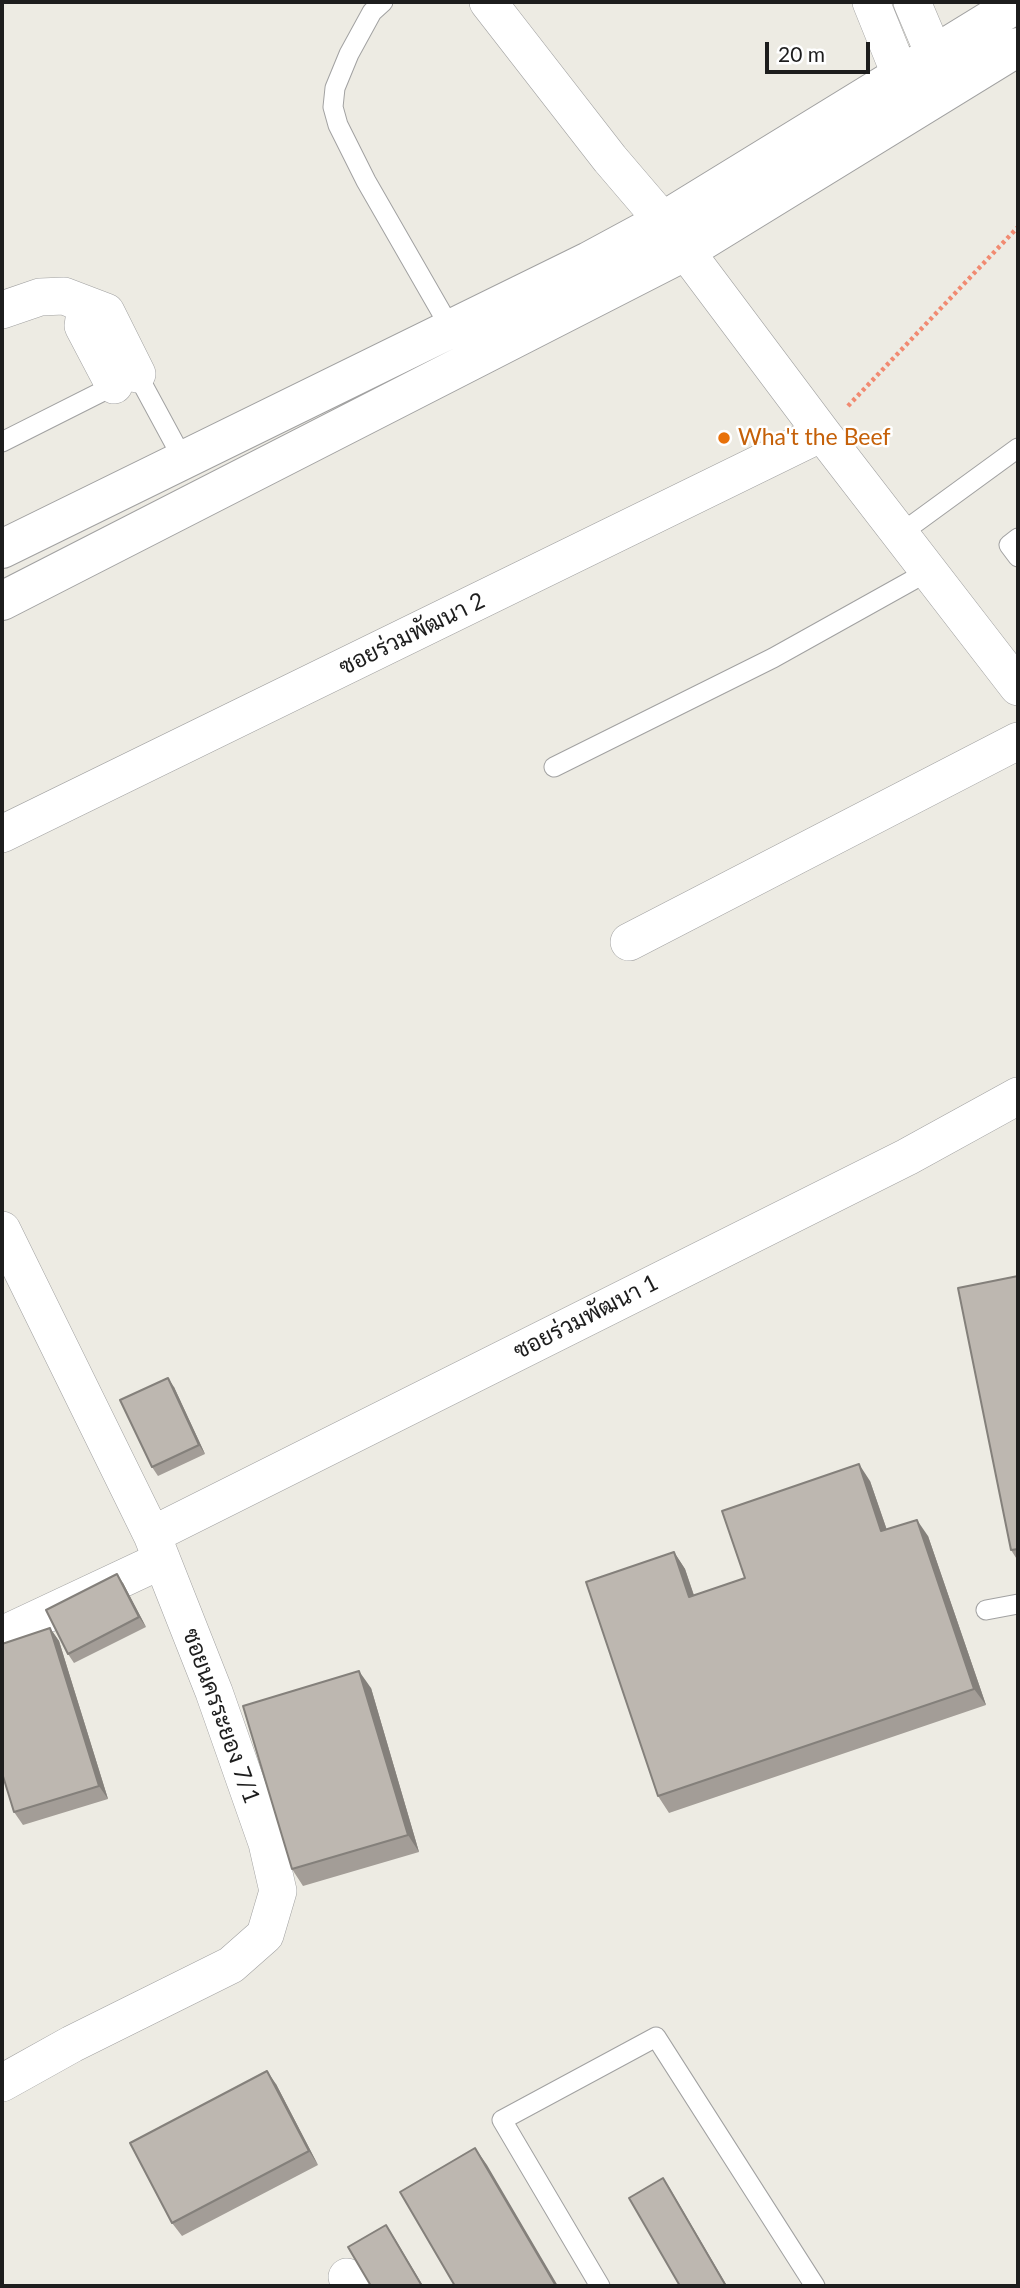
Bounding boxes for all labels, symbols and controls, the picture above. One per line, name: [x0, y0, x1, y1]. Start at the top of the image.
scale bar: [768, 28, 873, 72]
text: 20 m: [778, 41, 825, 66]
place label: Wha't the Beef: [738, 424, 891, 452]
marker: Wha't the Beef: [716, 430, 732, 446]
street label: ซอยร่วมพัฒนา 2: [335, 587, 489, 681]
street label: ซอยร่วมพัฒนา 1: [509, 1269, 663, 1365]
street label: ซอยนครระยอง 7/1: [177, 1625, 265, 1807]

